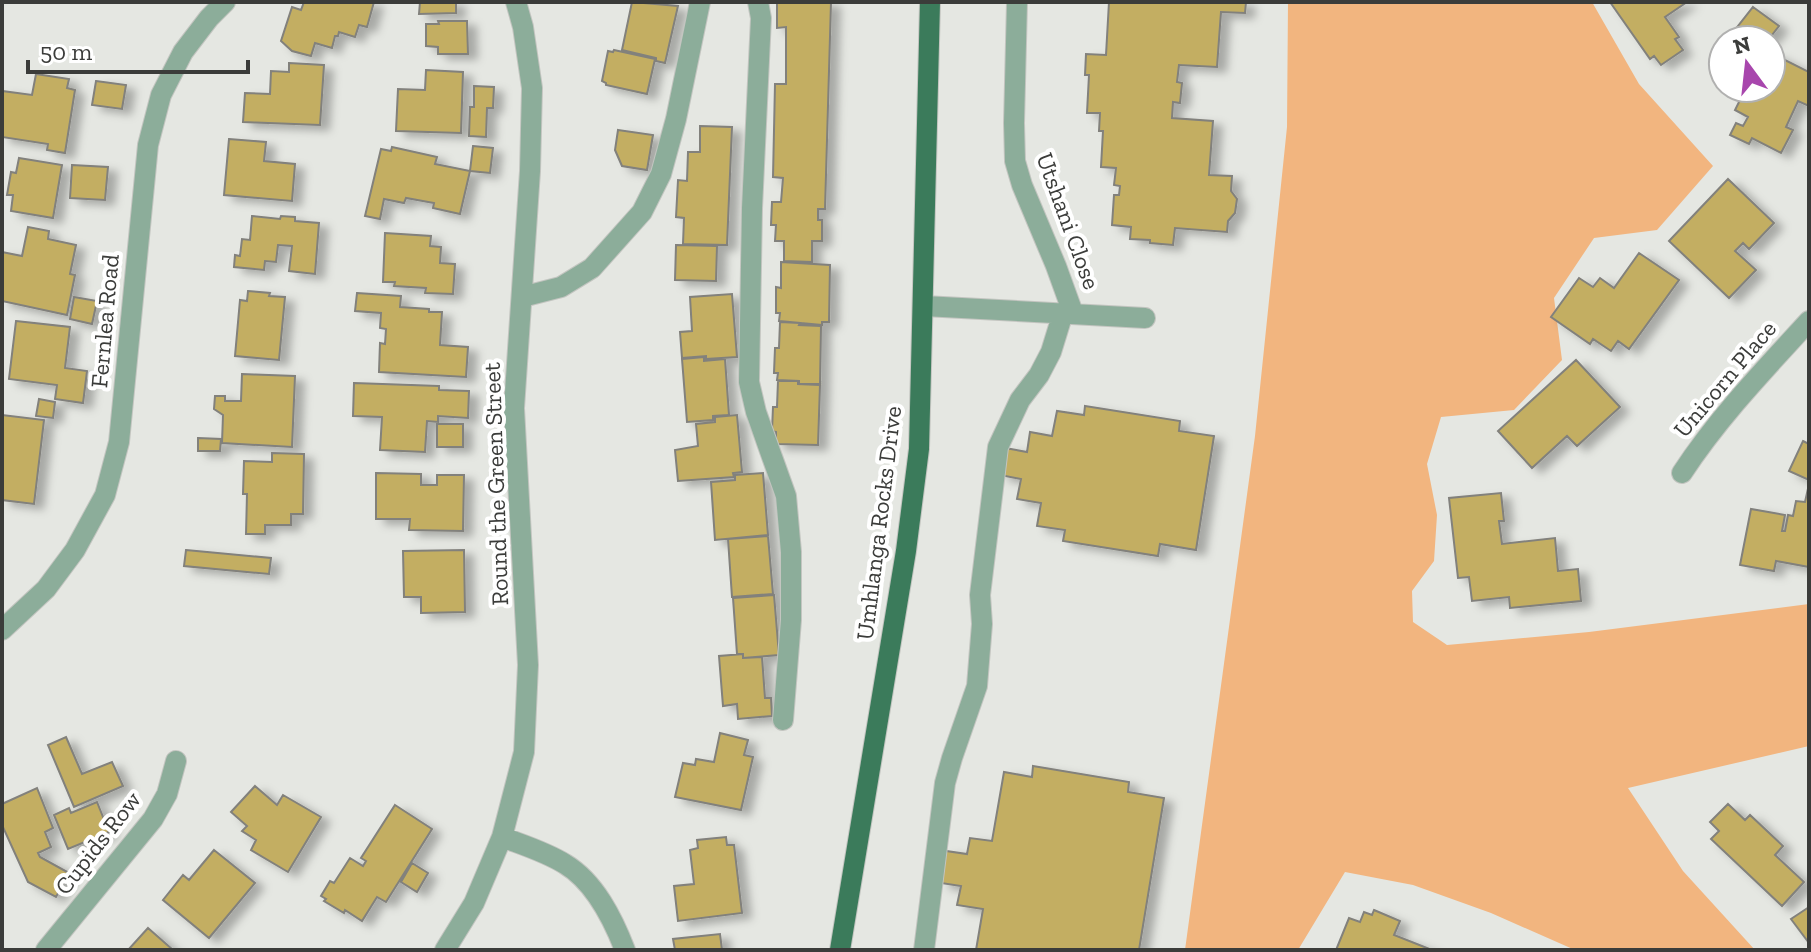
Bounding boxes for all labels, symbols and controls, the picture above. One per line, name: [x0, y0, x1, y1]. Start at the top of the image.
scale bar: [28, 24, 248, 74]
north arrow: [1707, 24, 1787, 104]
text: N: [1730, 30, 1754, 60]
text: 50 m: [40, 37, 93, 66]
street label: Utshani Close: [1030, 149, 1107, 293]
street label: Fernlea Road: [84, 253, 125, 389]
street label: Unicorn Place: [1667, 314, 1782, 443]
street label: Round the Green Street: [477, 362, 514, 606]
street label: Umhlanga Rocks Drive: [850, 404, 907, 642]
street label: Cupids Row: [48, 785, 147, 900]

